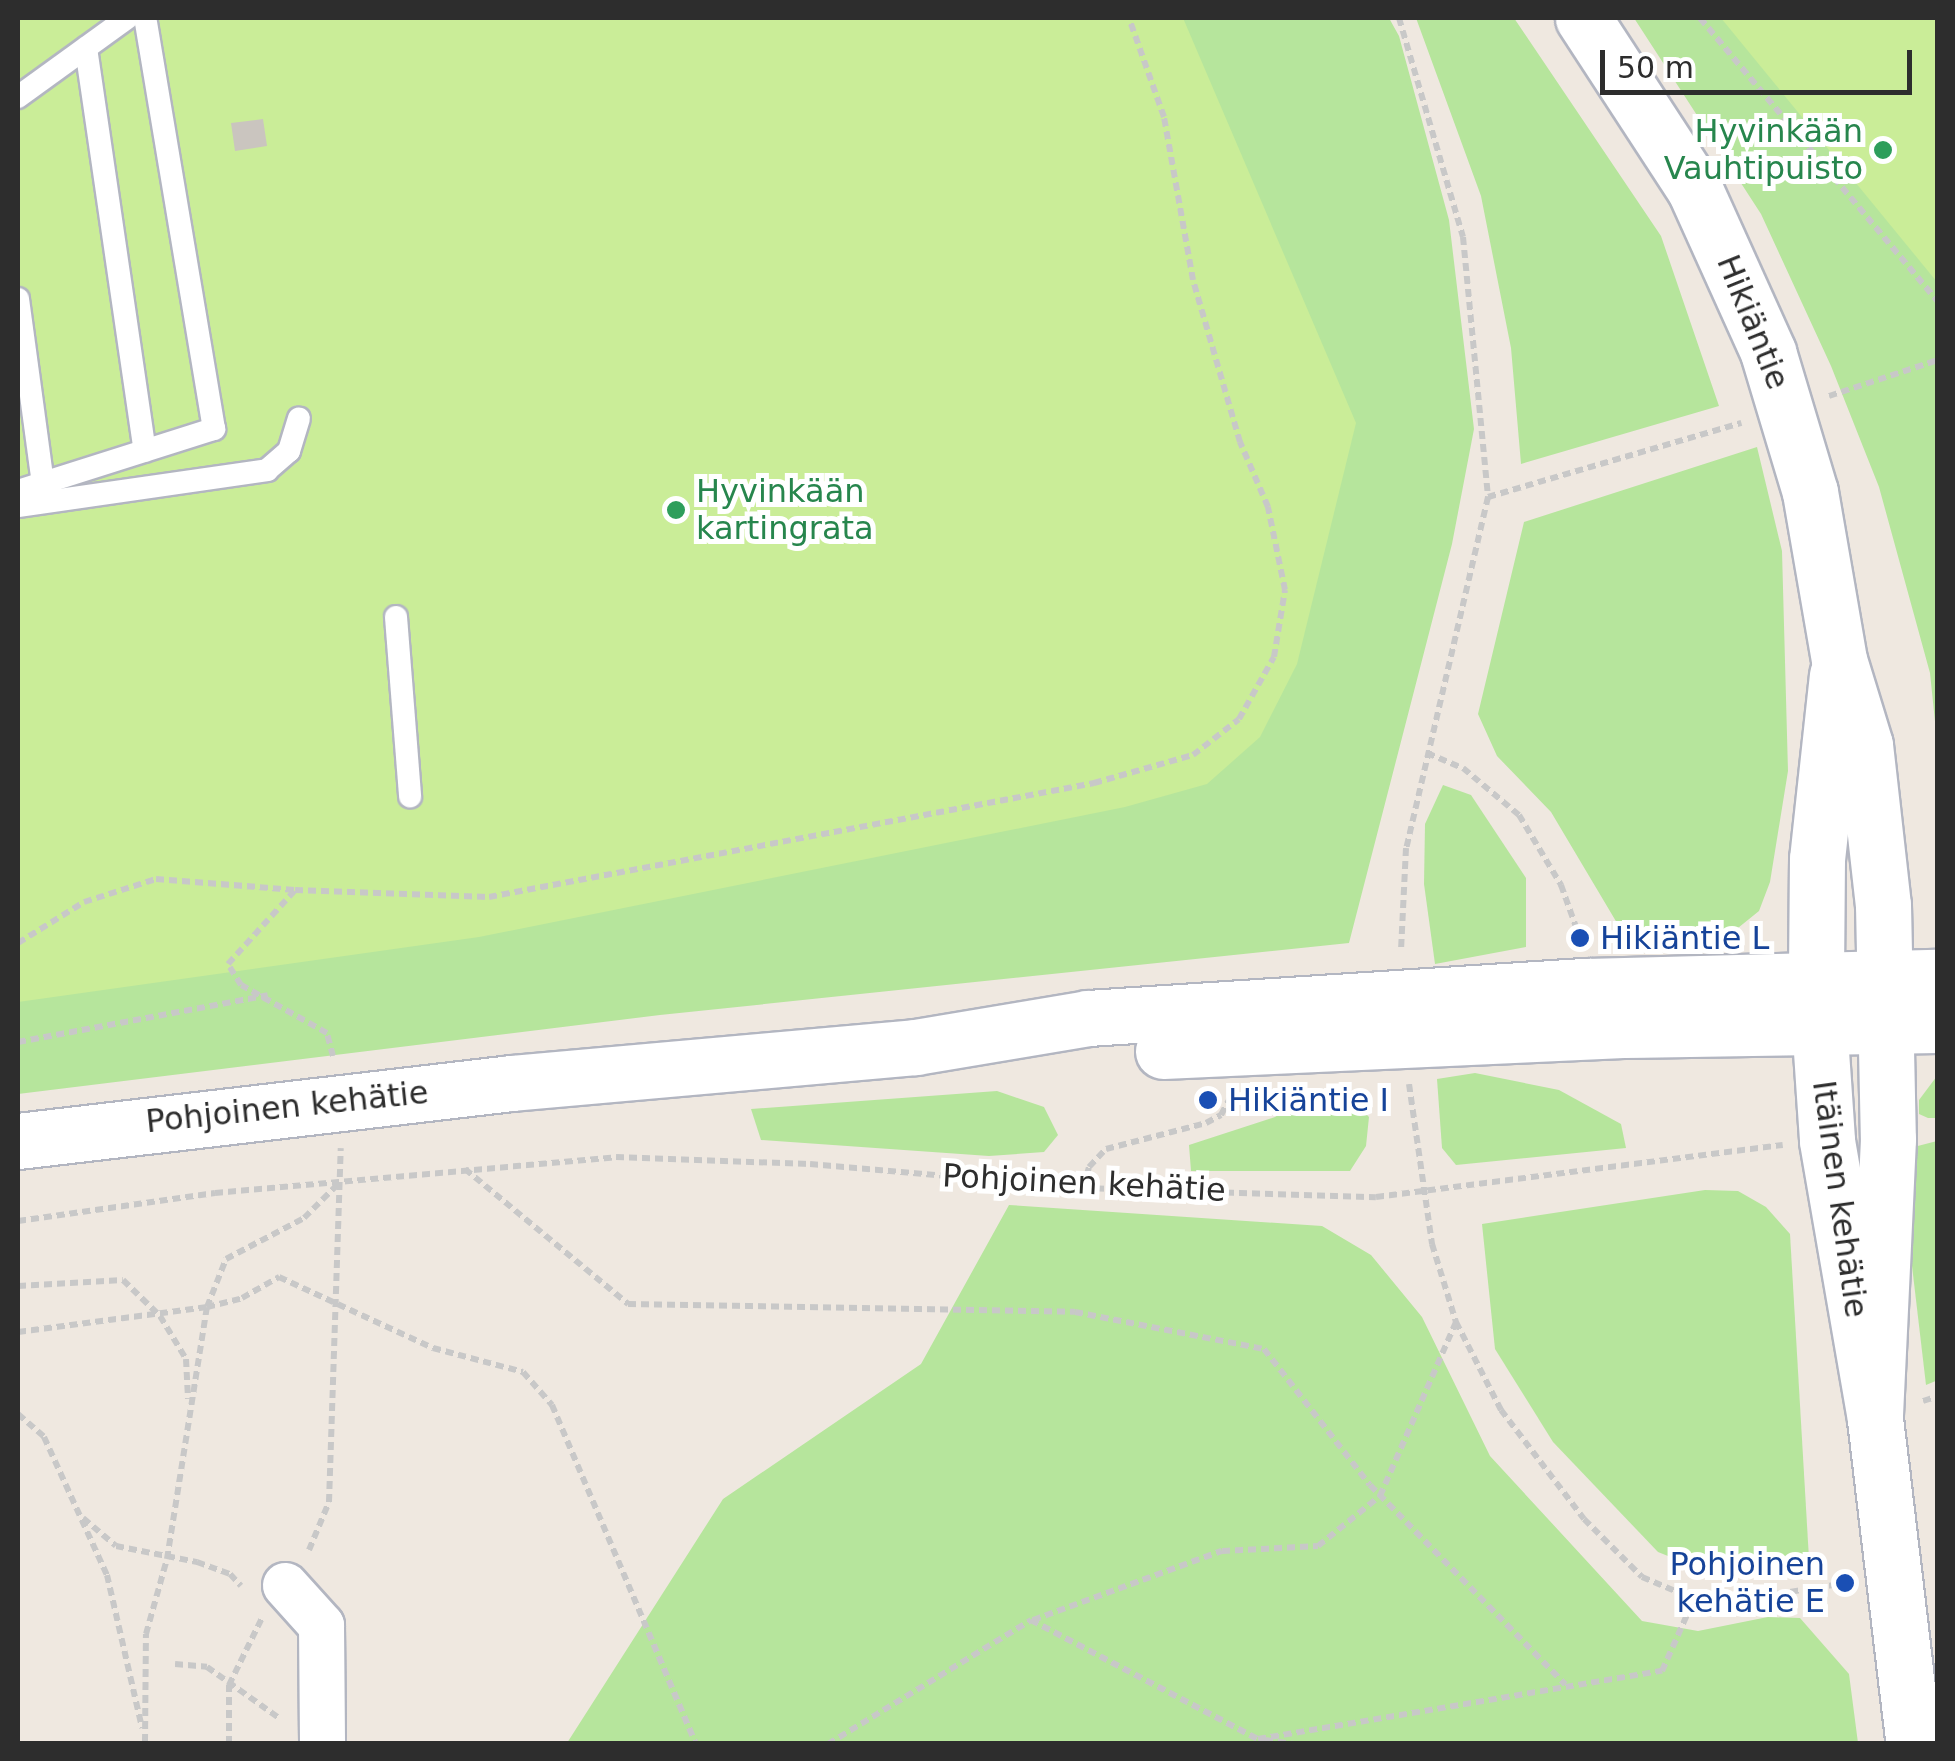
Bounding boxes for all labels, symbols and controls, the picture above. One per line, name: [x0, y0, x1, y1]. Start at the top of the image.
scale bar: [1605, 30, 1918, 92]
text: 50 m: [1617, 50, 1694, 85]
place label: Hyvinkään Vauhtipuisto: [1664, 113, 1863, 188]
marker: Hyvinkään Vauhtipuisto: [1872, 139, 1894, 161]
street label: Hikiäntie: [1709, 249, 1797, 395]
place label: Hyvinkään kartingrata: [696, 473, 874, 548]
marker: Hyvinkään kartingrata: [665, 499, 687, 521]
place label: Hikiäntie L: [1600, 919, 1769, 957]
marker: Hikiäntie L: [1569, 927, 1591, 949]
street label: Pohjoinen kehätie: [144, 1073, 430, 1141]
street label: Itäinen kehätie: [1804, 1078, 1876, 1320]
place label: Hikiäntie I: [1228, 1081, 1389, 1119]
marker: Hikiäntie I: [1197, 1089, 1219, 1111]
street label: Pohjoinen kehätie: [941, 1156, 1227, 1210]
place label: Pohjoinen kehätie E: [1669, 1546, 1825, 1621]
marker: Pohjoinen kehätie E: [1834, 1572, 1856, 1594]

